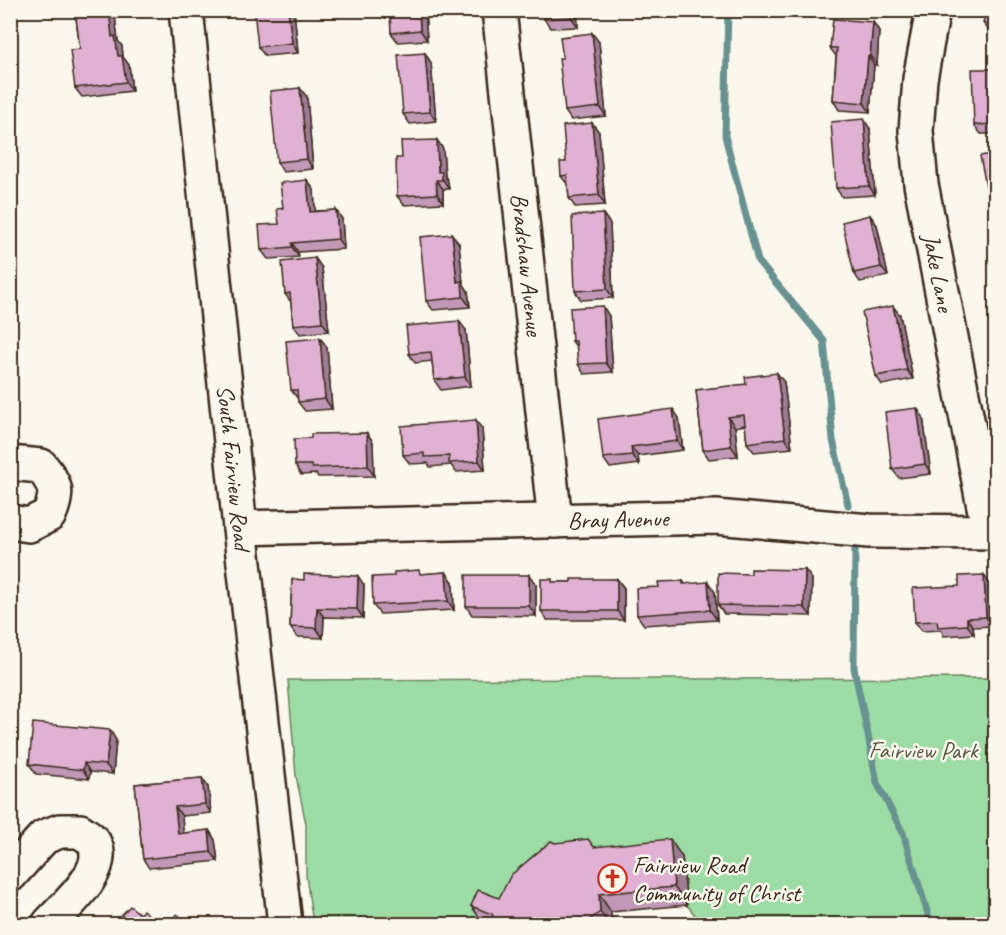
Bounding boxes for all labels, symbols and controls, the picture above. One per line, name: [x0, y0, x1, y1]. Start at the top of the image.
street label: Bradshaw Avenue: [504, 192, 550, 339]
street label: Jake Lane: [916, 230, 961, 316]
street label: South Fairview Road: [210, 384, 258, 555]
street label: Bray Avenue: [567, 503, 671, 535]
park label: Fairview Park: [868, 735, 980, 765]
place label: Fairview Road Community of Christ: [633, 850, 802, 908]
church icon: Fairview Road Community of Christ: [596, 863, 628, 895]

